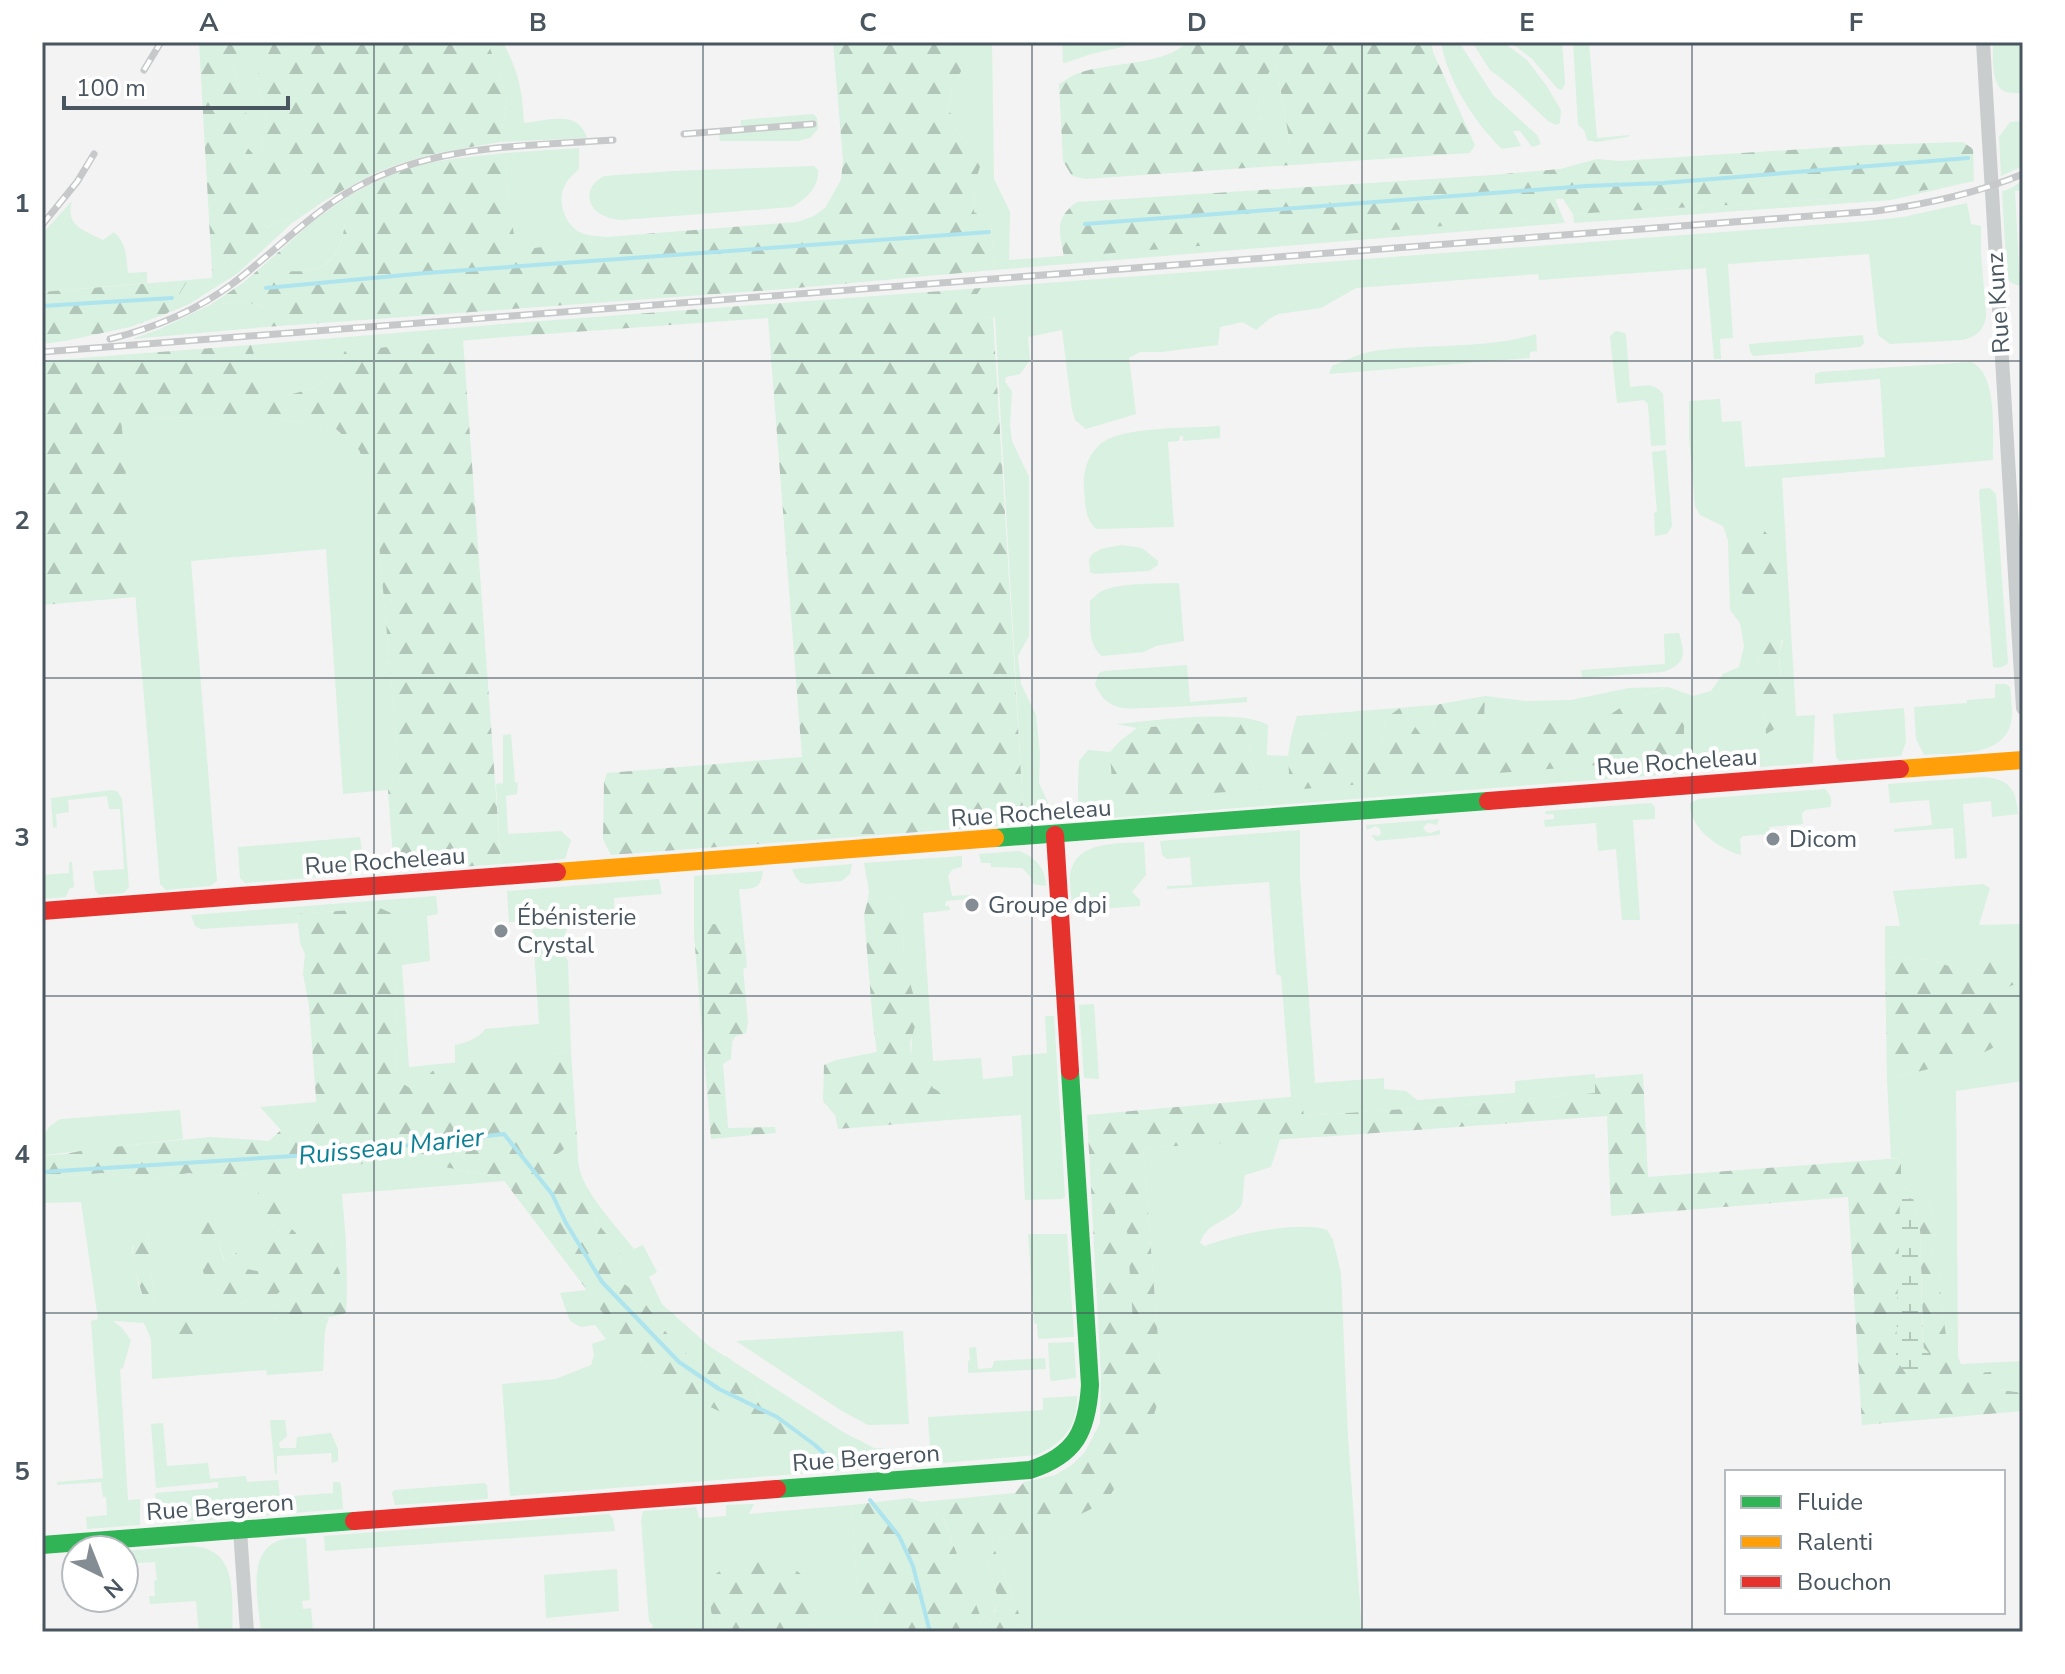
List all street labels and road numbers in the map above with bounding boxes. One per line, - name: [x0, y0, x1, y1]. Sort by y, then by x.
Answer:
- street label: Rue Kunz: [1979, 251, 2017, 355]
- street label: Rue Rocheleau: [1596, 740, 1758, 784]
- street label: Rue Rocheleau: [950, 791, 1112, 835]
- street label: Rue Rocheleau: [304, 839, 466, 883]
- street label: Rue Bergeron: [791, 1437, 941, 1479]
- street label: Rue Bergeron: [145, 1486, 295, 1528]

